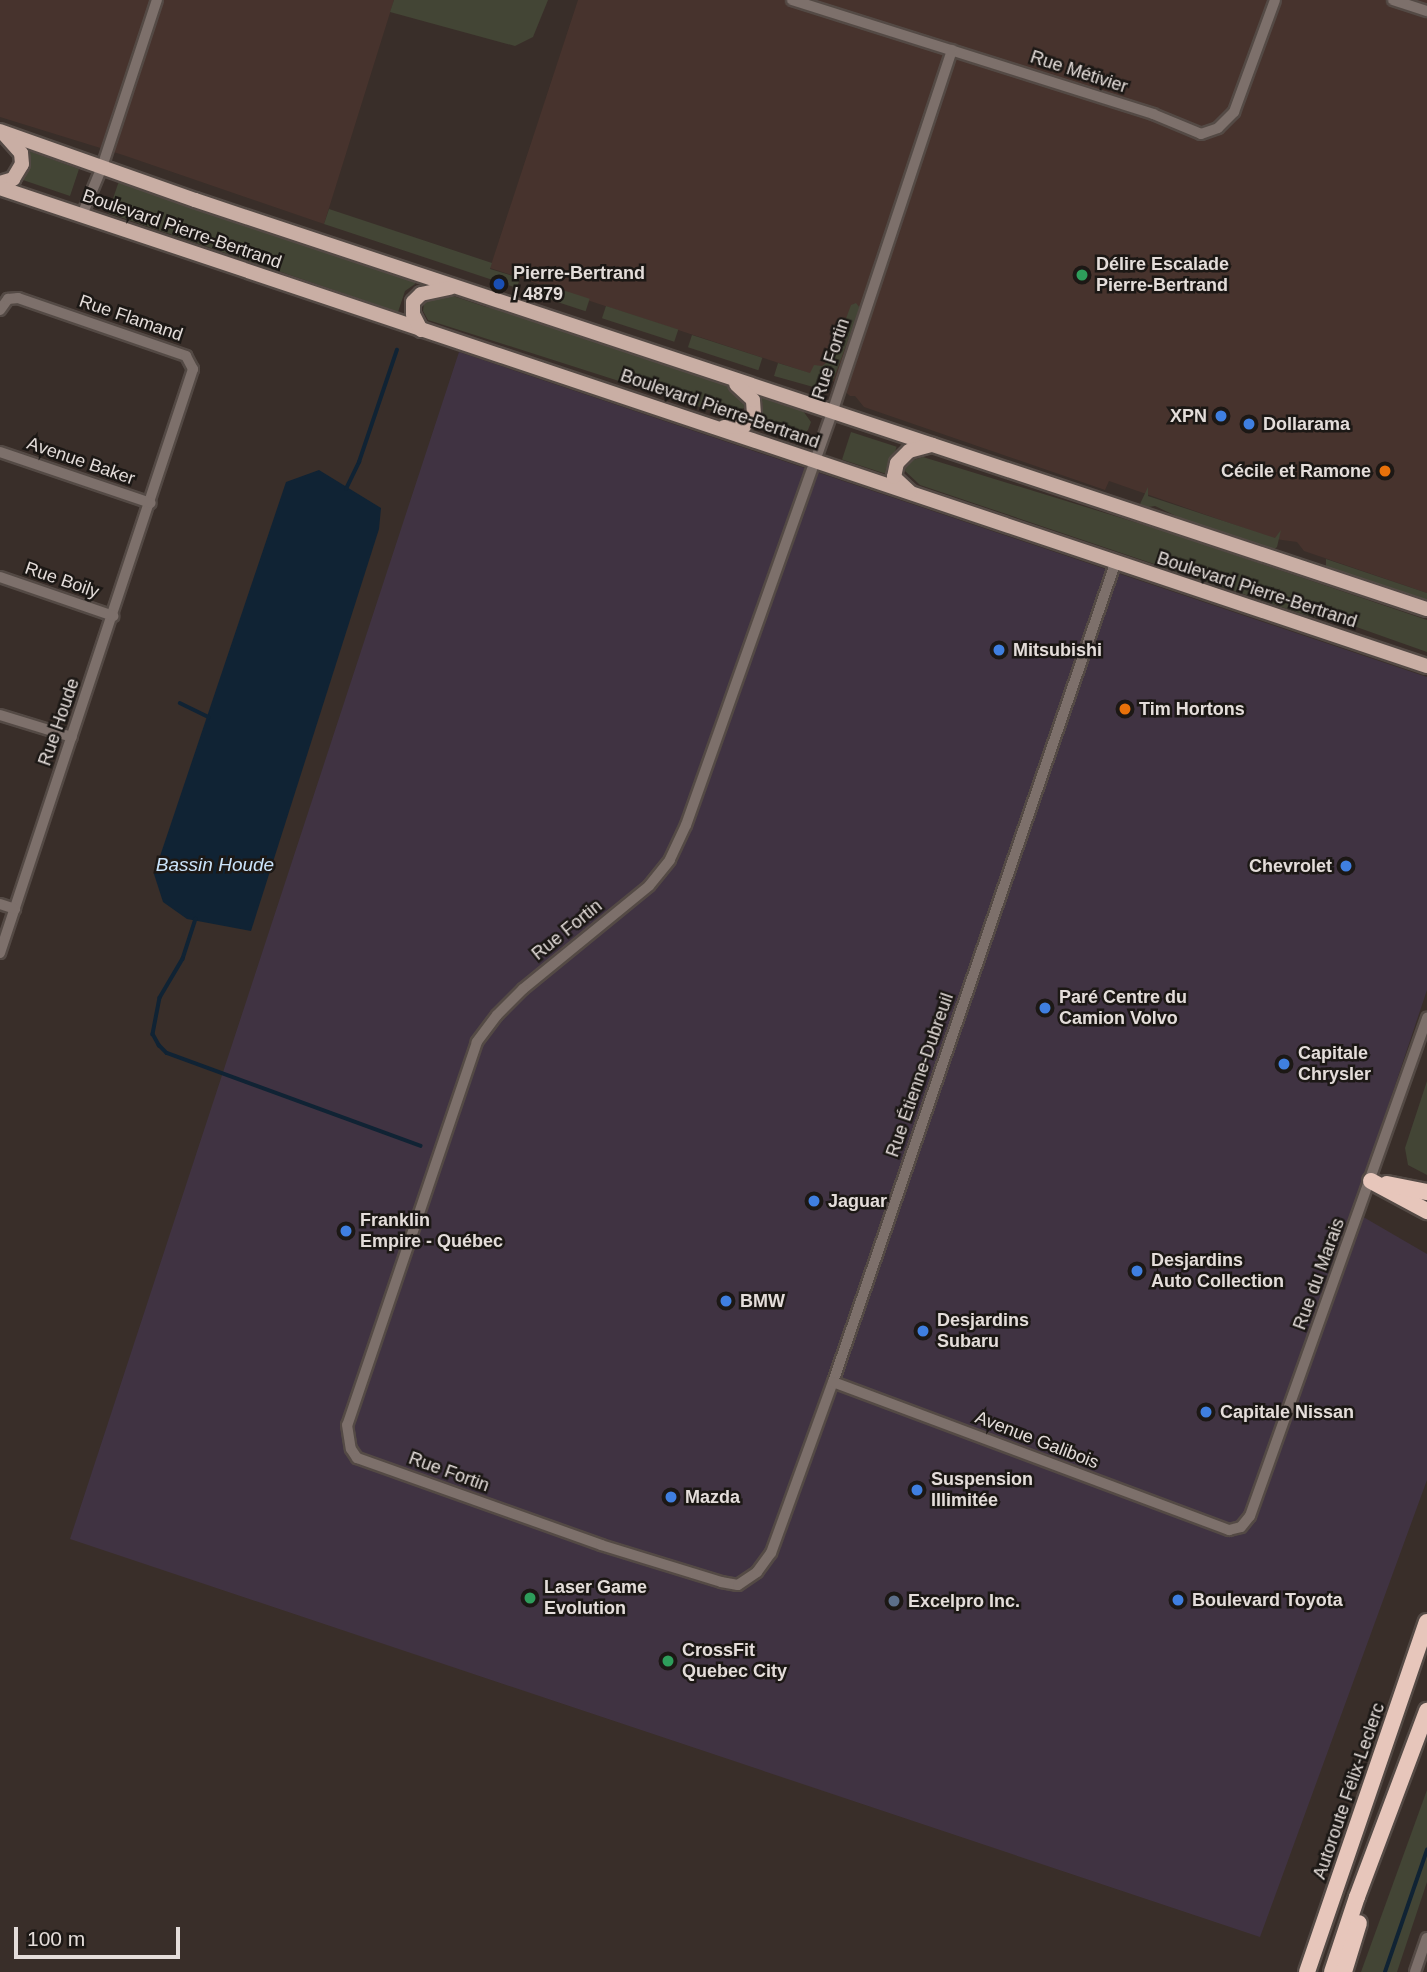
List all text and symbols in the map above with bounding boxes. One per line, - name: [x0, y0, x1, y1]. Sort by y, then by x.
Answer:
- street label: Rue Métivier: [1028, 46, 1130, 98]
- street label: Boulevard Pierre-Bertrand: [80, 185, 284, 273]
- place label: Délire Escalade Pierre-Bertrand: [1096, 254, 1229, 296]
- place label: Pierre-Bertrand / 4879: [513, 263, 645, 306]
- marker: Délire Escalade Pierre-Bertrand: [1074, 267, 1090, 283]
- marker: Pierre-Bertrand / 4879: [491, 276, 507, 292]
- street label: Rue Flamand: [76, 290, 186, 346]
- street label: Rue Fortin: [808, 316, 854, 402]
- street label: Boulevard Pierre-Bertrand: [618, 365, 822, 453]
- place label: XPN: [1170, 405, 1207, 427]
- marker: XPN: [1213, 408, 1229, 424]
- place label: Dollarama: [1263, 413, 1350, 435]
- marker: Dollarama: [1241, 416, 1257, 432]
- street label: Avenue Baker: [24, 432, 138, 490]
- place label: Cécile et Ramone: [1221, 460, 1371, 482]
- marker: Cécile et Ramone: [1377, 463, 1393, 479]
- street label: Boulevard Pierre-Bertrand: [1154, 547, 1360, 633]
- street label: Rue Boily: [22, 557, 102, 603]
- place label: Mitsubishi: [1013, 639, 1102, 661]
- marker: Mitsubishi: [991, 642, 1007, 658]
- street label: Rue Houde: [34, 675, 84, 769]
- place label: Tim Hortons: [1139, 698, 1245, 720]
- marker: Tim Hortons: [1117, 701, 1133, 717]
- water label: Bassin Houde: [156, 854, 274, 876]
- place label: Chevrolet: [1249, 855, 1332, 877]
- marker: Chevrolet: [1338, 858, 1354, 874]
- street label: Rue Fortin: [528, 895, 606, 965]
- place label: Paré Centre du Camion Volvo: [1059, 987, 1187, 1030]
- street label: Rue Étienne-Dubreuil: [882, 990, 958, 1160]
- marker: Paré Centre du Camion Volvo: [1037, 1000, 1053, 1016]
- place label: Capitale Chrysler: [1298, 1043, 1371, 1086]
- marker: Capitale Chrysler: [1276, 1056, 1292, 1072]
- place label: Jaguar: [828, 1190, 887, 1212]
- marker: Jaguar: [806, 1193, 822, 1209]
- place label: Franklin Empire - Québec: [360, 1210, 503, 1252]
- street label: Rue du Marais: [1289, 1215, 1349, 1333]
- marker: Franklin Empire - Québec: [338, 1223, 354, 1239]
- place label: Desjardins Auto Collection: [1151, 1250, 1284, 1292]
- marker: Desjardins Auto Collection: [1129, 1263, 1145, 1279]
- place label: BMW: [740, 1290, 785, 1312]
- marker: BMW: [718, 1293, 734, 1309]
- place label: Desjardins Subaru: [937, 1310, 1029, 1352]
- marker: Desjardins Subaru: [915, 1323, 931, 1339]
- place label: Capitale Nissan: [1220, 1401, 1354, 1423]
- marker: Capitale Nissan: [1198, 1404, 1214, 1420]
- street label: Avenue Galibois: [972, 1406, 1102, 1474]
- street label: Rue Fortin: [406, 1447, 492, 1497]
- place label: Suspension Illimitée: [931, 1469, 1033, 1512]
- marker: Suspension Illimitée: [909, 1482, 925, 1498]
- place label: Mazda: [685, 1486, 740, 1508]
- marker: Mazda: [663, 1489, 679, 1505]
- place label: Laser Game Evolution: [544, 1577, 647, 1620]
- place label: Boulevard Toyota: [1192, 1589, 1343, 1611]
- marker: Laser Game Evolution: [522, 1590, 538, 1606]
- place label: Excelpro Inc.: [908, 1590, 1020, 1612]
- marker: Boulevard Toyota: [1170, 1592, 1186, 1608]
- marker: Excelpro Inc.: [886, 1593, 902, 1609]
- place label: CrossFit Quebec City: [682, 1640, 787, 1682]
- marker: CrossFit Quebec City: [660, 1653, 676, 1669]
- street label: Autoroute Félix-Leclerc: [1309, 1700, 1389, 1882]
- scale bar: [18, 1912, 184, 1956]
- text: 100 m: [27, 1927, 85, 1950]

